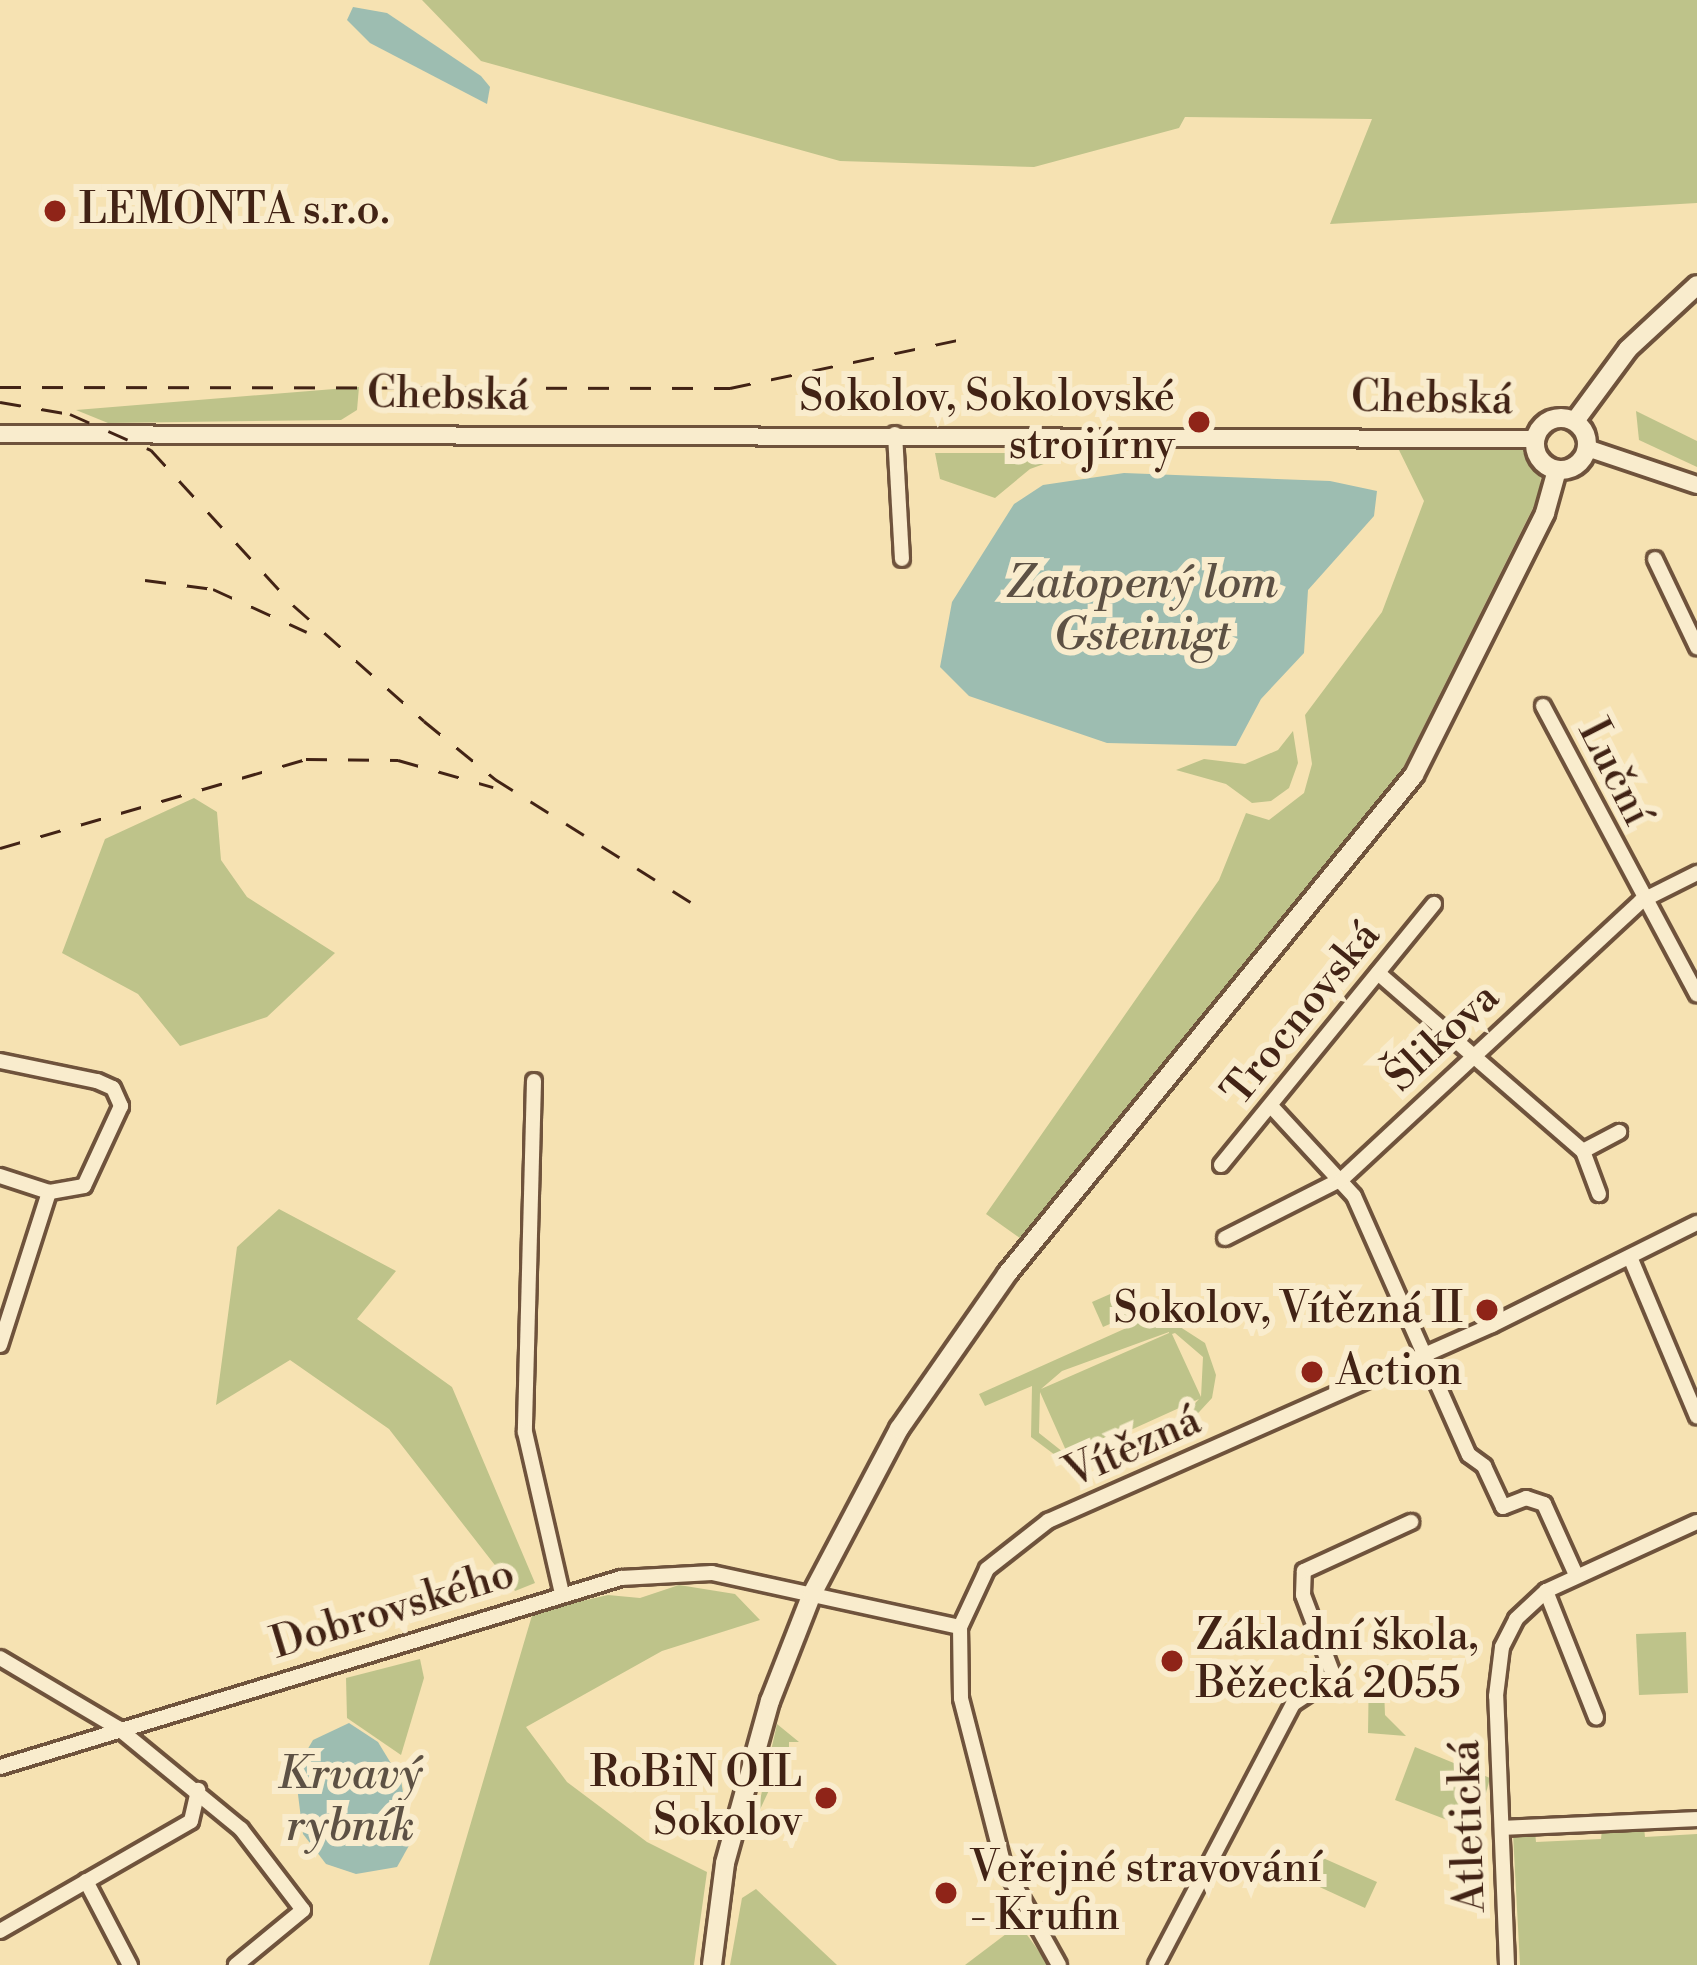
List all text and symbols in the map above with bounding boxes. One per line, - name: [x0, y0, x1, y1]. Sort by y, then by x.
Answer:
- place label: LEMONTA s.r.o.: [79, 186, 390, 236]
- marker: LEMONTA s.r.o.: [42, 198, 68, 224]
- street label: Chebská: [367, 369, 529, 423]
- place label: Sokolov, Sokolovské strojírny: [799, 373, 1175, 472]
- street label: Chebská: [1351, 373, 1513, 427]
- marker: Sokolov, Sokolovské strojírny: [1186, 409, 1212, 435]
- water label: Zatopený lom Gsteinigt: [1006, 557, 1278, 663]
- street label: Luční: [1566, 712, 1662, 834]
- street label: Trocnovská: [1213, 912, 1391, 1116]
- street label: Šlikova: [1376, 973, 1510, 1103]
- place label: Sokolov, Vítězná II: [1114, 1285, 1463, 1335]
- marker: Sokolov, Vítězná II: [1474, 1297, 1500, 1323]
- place label: Action: [1336, 1347, 1462, 1397]
- marker: Action: [1299, 1359, 1325, 1385]
- street label: Vítězná: [1057, 1396, 1209, 1500]
- street label: Dobrovského: [265, 1549, 521, 1671]
- place label: Základní škola, Běžecká 2055: [1196, 1612, 1478, 1710]
- marker: Základní škola, Běžecká 2055: [1159, 1648, 1185, 1674]
- street label: Atletická: [1441, 1739, 1497, 1913]
- water label: Krvavý rybník: [277, 1748, 423, 1854]
- place label: RoBiN OIL Sokolov: [590, 1749, 802, 1848]
- marker: RoBiN OIL Sokolov: [813, 1785, 839, 1811]
- place label: Veřejné stravování - Krufin: [970, 1844, 1321, 1942]
- marker: Veřejné stravování - Krufin: [933, 1880, 959, 1906]

